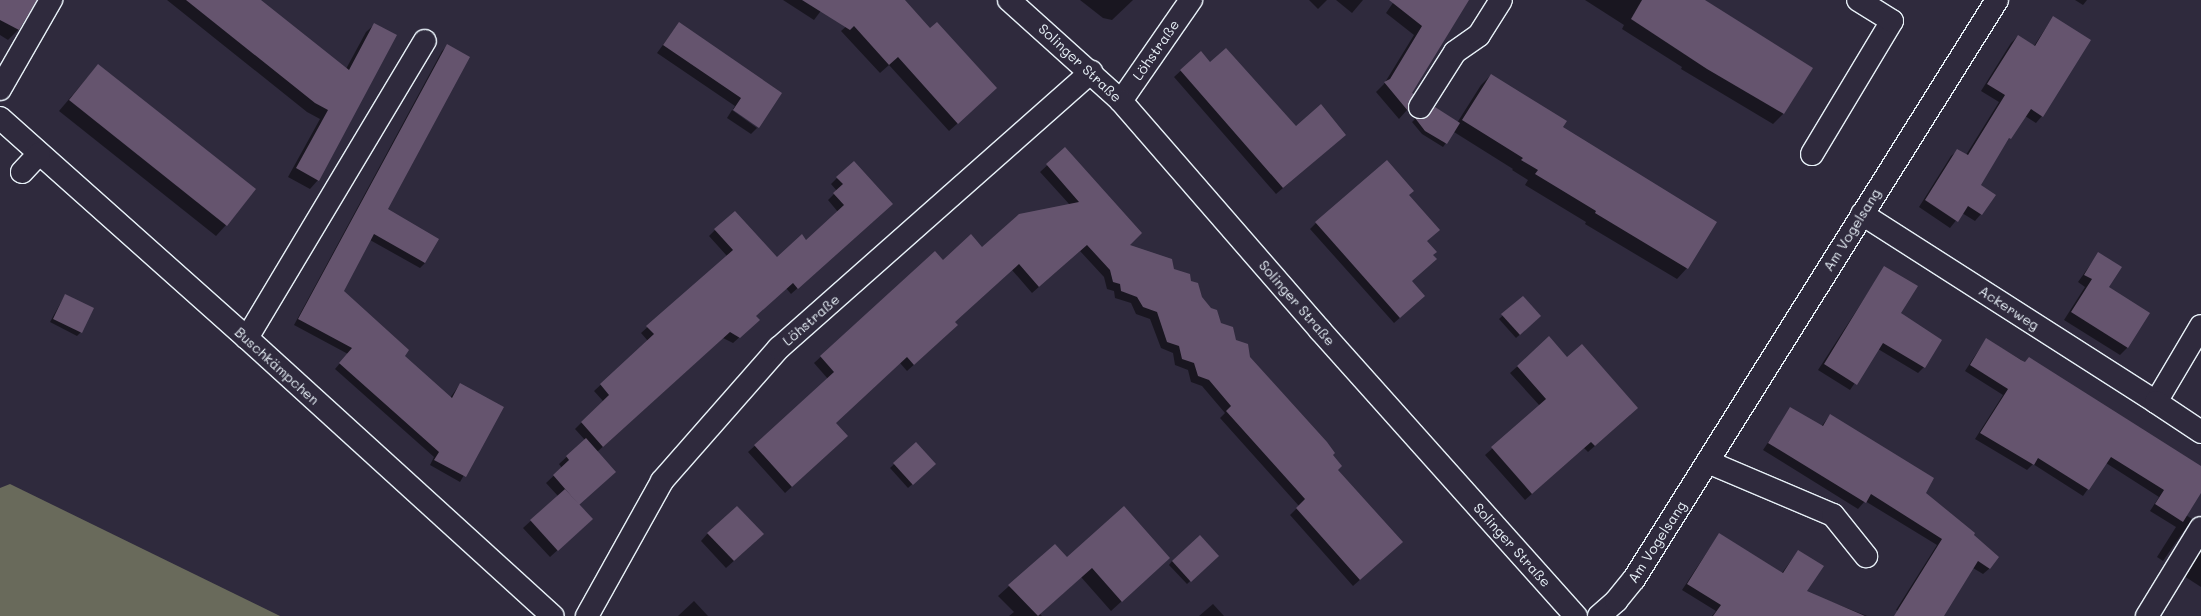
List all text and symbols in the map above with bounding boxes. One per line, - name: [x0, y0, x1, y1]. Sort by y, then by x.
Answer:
- street label: Löhstraße: [1129, 17, 1183, 83]
- street label: Solinger Straße: [1035, 20, 1125, 106]
- street label: Am Vogelsang: [1820, 186, 1884, 274]
- street label: Solinger Straße: [1255, 257, 1339, 349]
- street label: Ackerweg: [1976, 282, 2042, 334]
- street label: Löhstraße: [779, 291, 843, 349]
- street label: Buschkämpchen: [231, 324, 323, 408]
- street label: Am Vogelsang: [1624, 498, 1690, 586]
- street label: Solinger Straße: [1470, 499, 1554, 591]

